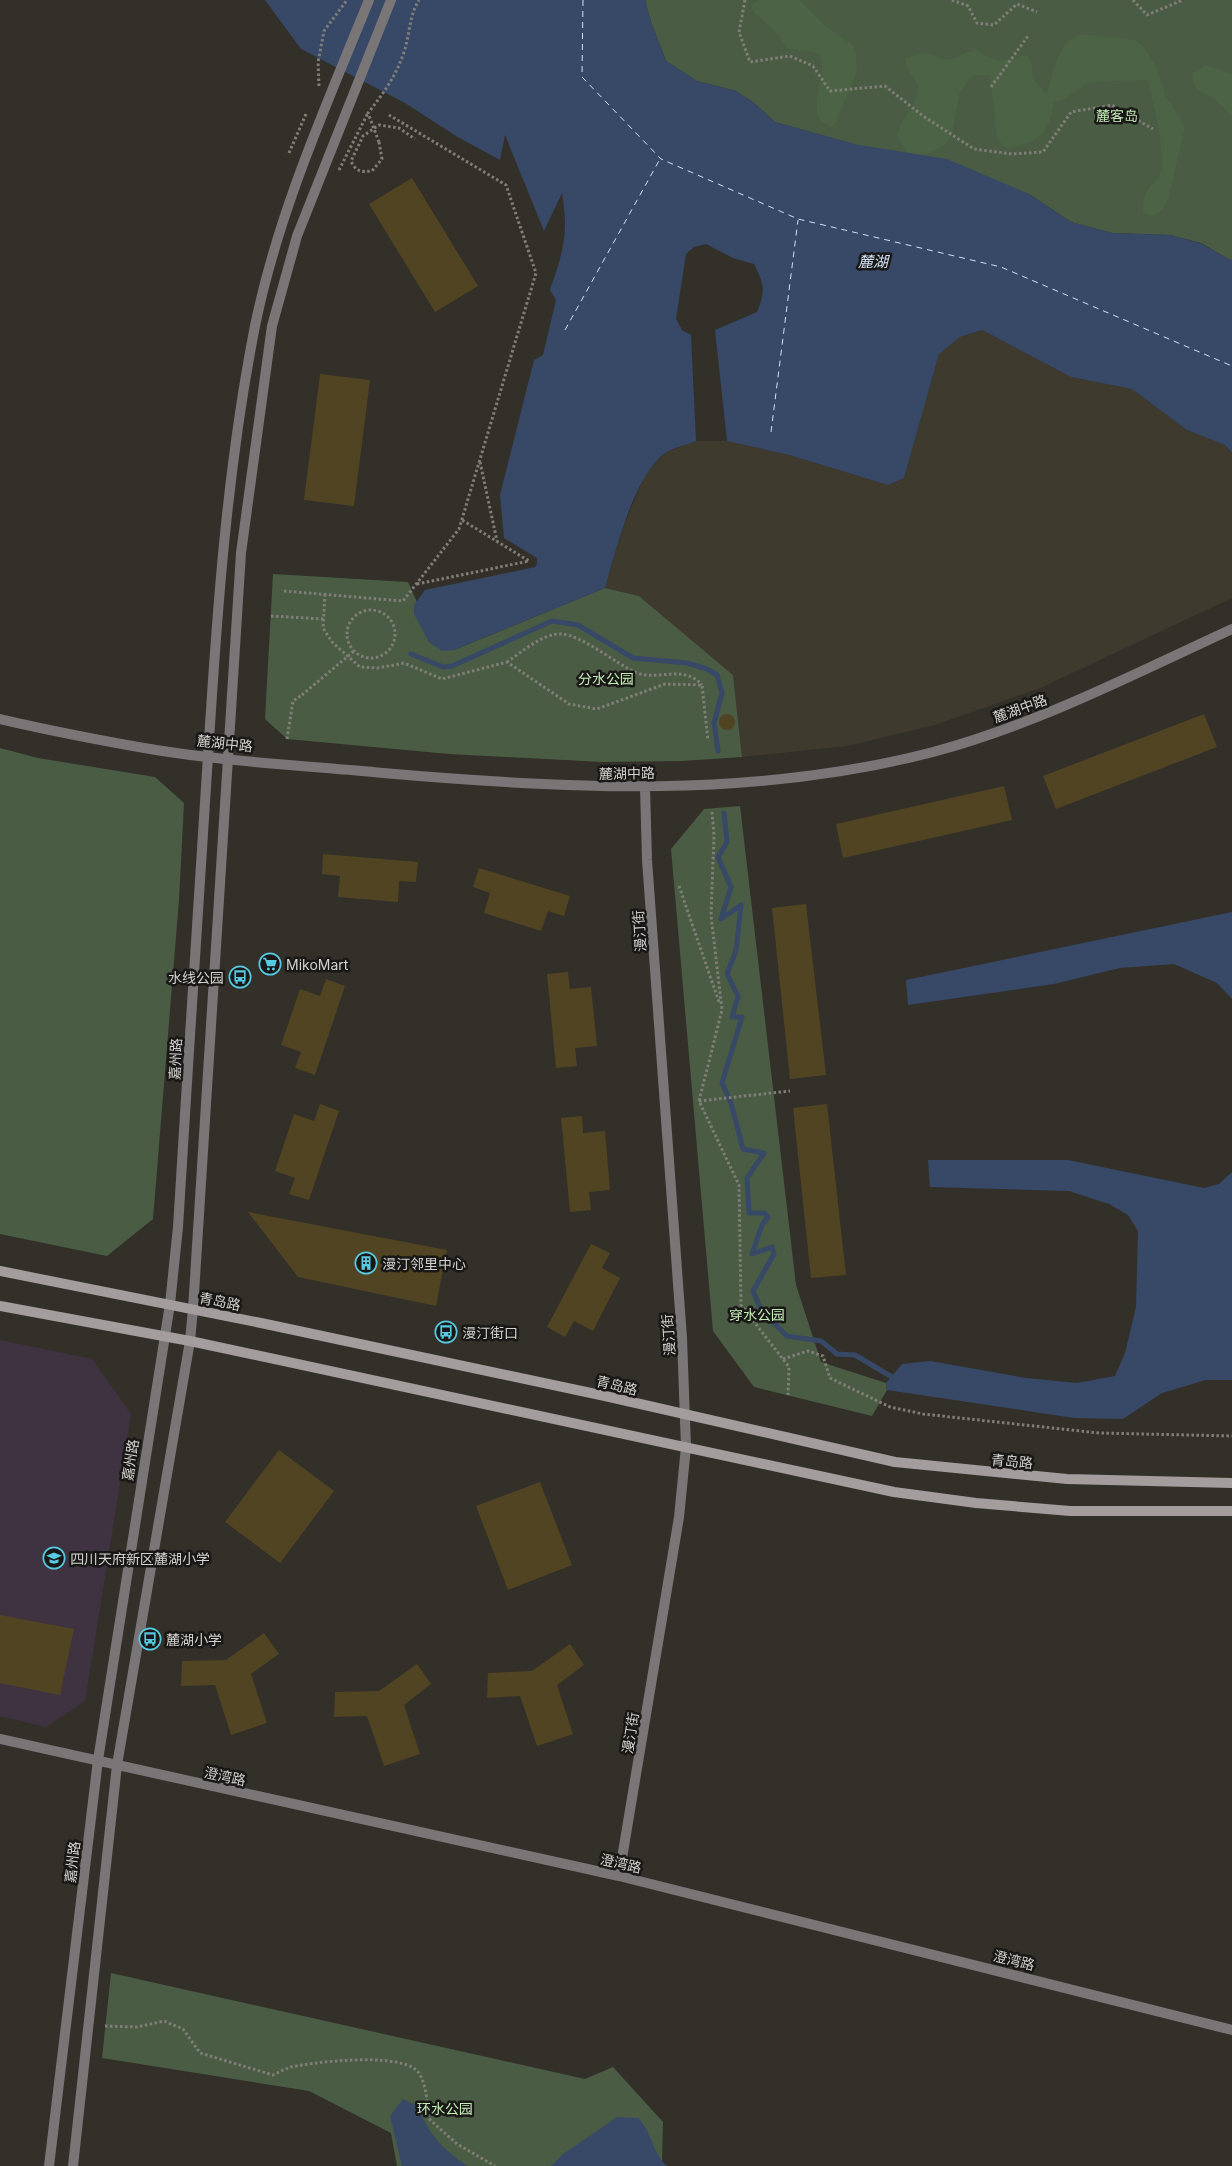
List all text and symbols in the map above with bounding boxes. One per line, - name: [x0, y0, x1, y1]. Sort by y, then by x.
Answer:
- park label: 麓客岛: [1096, 107, 1138, 124]
- water label: 麓湖: [858, 252, 890, 271]
- park label: 分水公园: [578, 670, 634, 687]
- street label: 麓湖中路: [991, 690, 1049, 726]
- street label: 麓湖中路: [196, 732, 254, 754]
- street label: 麓湖中路: [599, 764, 655, 782]
- street label: 漫汀街: [629, 909, 649, 953]
- supermarket icon: MikoMart: [258, 952, 282, 976]
- place label: MikoMart: [286, 956, 349, 973]
- bus stop icon: 水线公园: [228, 965, 252, 989]
- place label: 水线公园: [168, 969, 224, 986]
- street label: 嘉州路: [165, 1038, 185, 1080]
- building icon: 漫汀邻里中心: [354, 1251, 378, 1275]
- place label: 漫汀邻里中心: [382, 1255, 466, 1272]
- street label: 青岛路: [198, 1289, 242, 1313]
- park label: 穿水公园: [729, 1306, 785, 1323]
- street label: 漫汀街: [658, 1313, 678, 1357]
- bus stop icon: 漫汀街口: [434, 1320, 458, 1344]
- place label: 漫汀街口: [462, 1324, 518, 1341]
- street label: 青岛路: [595, 1372, 639, 1398]
- street label: 嘉州路: [118, 1438, 142, 1482]
- street label: 青岛路: [990, 1451, 1034, 1471]
- school or university icon: 四川天府新区麓湖小学: [42, 1546, 66, 1570]
- place label: 四川天府新区麓湖小学: [70, 1550, 210, 1567]
- bus stop icon: 麓湖小学: [138, 1627, 162, 1651]
- place label: 麓湖小学: [166, 1631, 222, 1648]
- street label: 漫汀街: [618, 1711, 642, 1755]
- street label: 澄湾路: [203, 1763, 247, 1789]
- street label: 嘉州路: [61, 1840, 83, 1884]
- street label: 澄湾路: [599, 1850, 643, 1876]
- street label: 澄湾路: [992, 1947, 1036, 1973]
- park label: 环水公园: [417, 2100, 473, 2117]

